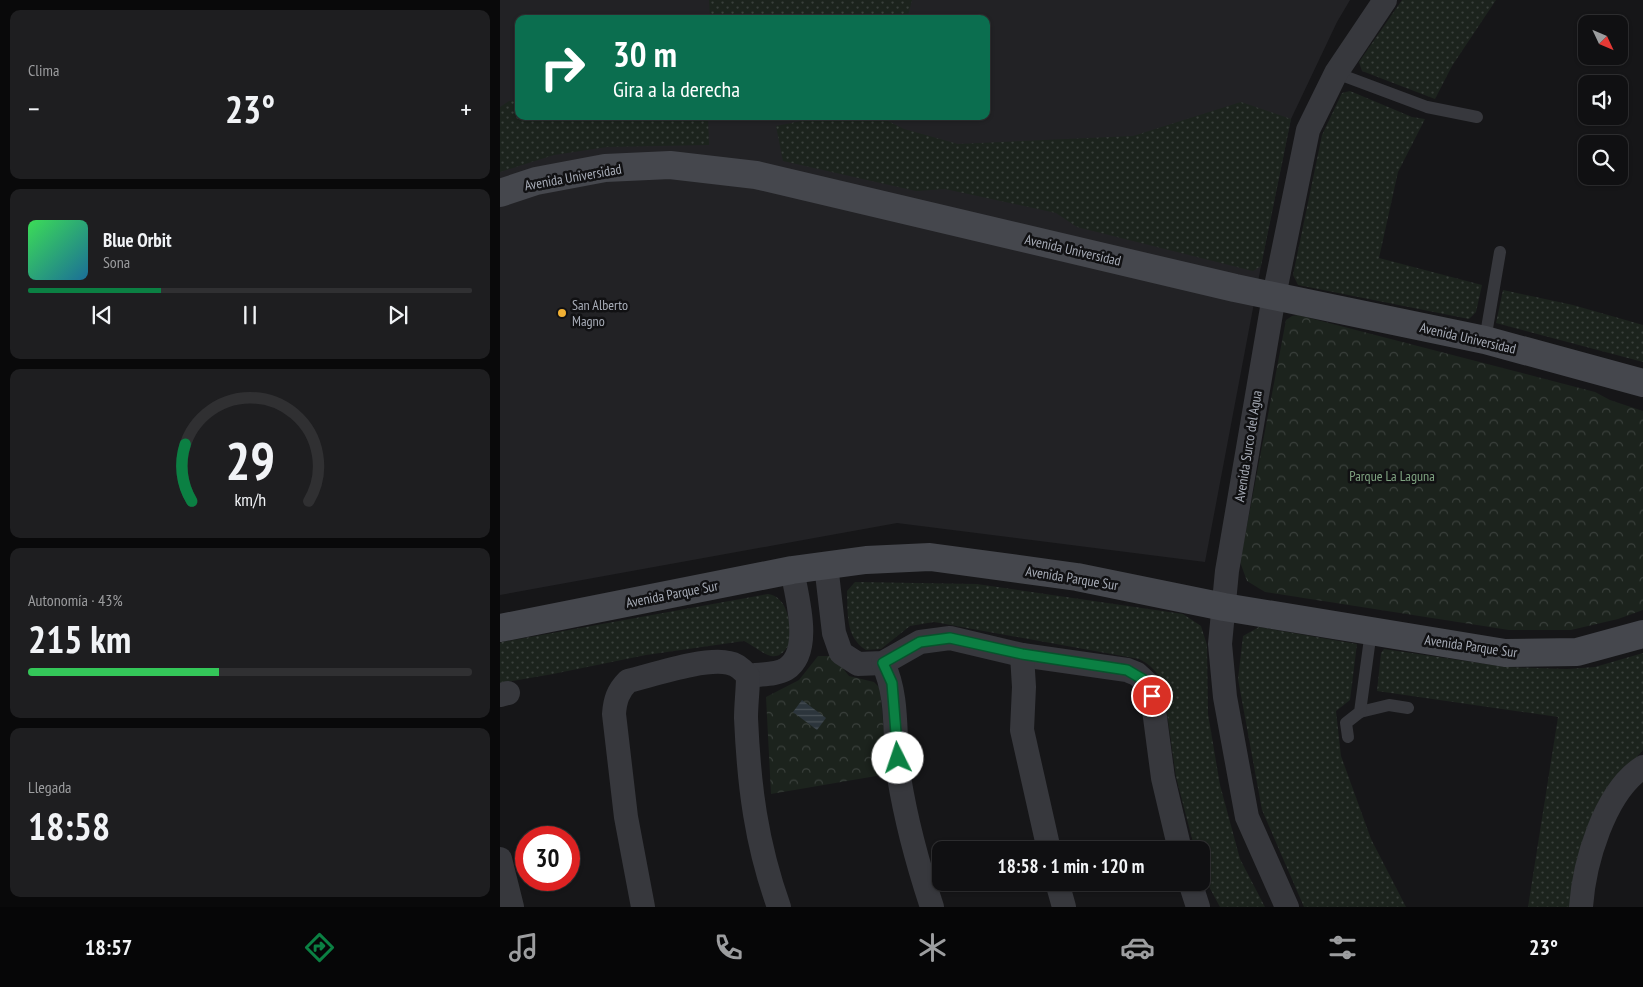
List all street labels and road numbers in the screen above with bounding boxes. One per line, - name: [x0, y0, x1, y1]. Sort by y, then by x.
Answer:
- street label: Avenida Universidad: [523, 160, 623, 194]
- street label: Avenida Universidad: [1023, 230, 1123, 270]
- street label: Avenida Universidad: [1418, 318, 1518, 358]
- street label: Avenida Surco del Agua: [1230, 389, 1266, 503]
- street label: Avenida Parque Sur: [1024, 562, 1120, 594]
- street label: Avenida Parque Sur: [624, 576, 720, 612]
- street label: Avenida Parque Sur: [1424, 631, 1519, 661]

